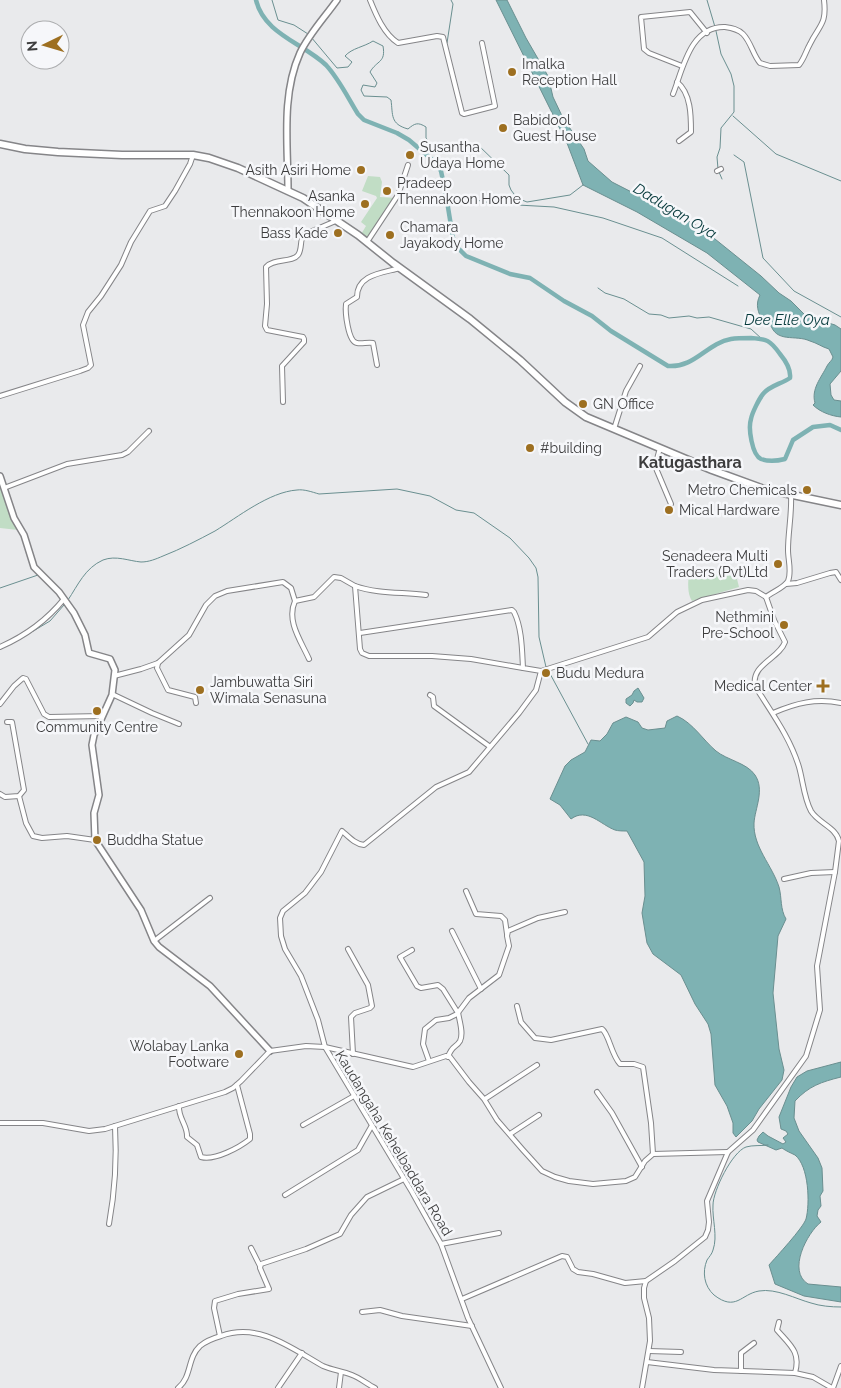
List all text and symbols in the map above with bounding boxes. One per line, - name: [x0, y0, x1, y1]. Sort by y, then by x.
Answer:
- north arrow: [20, 20, 70, 70]
- text: N: [24, 40, 40, 52]
- place label: Imalka Reception Hall: [522, 56, 617, 88]
- marker: Imalka Reception Hall: [506, 66, 518, 78]
- place label: Babidool Guest House: [513, 112, 596, 144]
- marker: Babidool Guest House: [497, 122, 509, 134]
- place label: Susantha Udaya Home: [420, 139, 505, 171]
- marker: Susantha Udaya Home: [404, 149, 416, 161]
- place label: Asith Asiri Home: [245, 162, 351, 178]
- marker: Asith Asiri Home: [355, 164, 367, 176]
- place label: Pradeep Thennakoon Home: [397, 175, 521, 207]
- water label: Dadugan Oya: [630, 179, 720, 243]
- marker: Pradeep Thennakoon Home: [381, 185, 393, 197]
- place label: Asanka Thennakoon Home: [231, 188, 355, 220]
- marker: Asanka Thennakoon Home: [359, 198, 371, 210]
- place label: Chamara Jayakody Home: [400, 219, 504, 251]
- place label: Bass Kade: [260, 225, 328, 241]
- marker: Bass Kade: [332, 227, 344, 239]
- marker: Chamara Jayakody Home: [384, 229, 396, 241]
- water label: Dee Elle Oya: [744, 311, 830, 329]
- place label: GN Office: [593, 396, 654, 412]
- marker: GN Office: [577, 398, 589, 410]
- place label: #building: [540, 440, 602, 456]
- marker: #building: [524, 442, 536, 454]
- district label: Katugasthara: [638, 453, 742, 472]
- place label: Metro Chemicals: [688, 482, 797, 498]
- marker: Metro Chemicals: [801, 484, 813, 496]
- place label: Mical Hardware: [679, 502, 780, 518]
- marker: Mical Hardware: [663, 504, 675, 516]
- place label: Senadeera Multi Traders (Pvt)Ltd: [662, 548, 768, 580]
- marker: Senadeera Multi Traders (Pvt)Ltd: [772, 558, 784, 570]
- place label: Nethmini Pre-School: [702, 609, 774, 641]
- marker: Nethmini Pre-School: [778, 619, 790, 631]
- place label: Budu Medura: [556, 665, 644, 681]
- marker: Budu Medura: [540, 667, 552, 679]
- place label: Jambuwatta Siri Wimala Senasuna: [210, 674, 327, 706]
- place label: Medical Center: [714, 678, 812, 694]
- marker: Medical Center: [816, 679, 830, 693]
- marker: Jambuwatta Siri Wimala Senasuna: [194, 684, 206, 696]
- marker: Community Centre: [91, 705, 103, 717]
- place label: Community Centre: [36, 719, 158, 735]
- place label: Buddha Statue: [107, 832, 203, 848]
- marker: Buddha Statue: [91, 834, 103, 846]
- place label: Wolabay Lanka Footware: [130, 1038, 229, 1070]
- marker: Wolabay Lanka Footware: [233, 1048, 245, 1060]
- street label: Kaudangaha Kehelbaddara Road: [332, 1048, 456, 1238]

